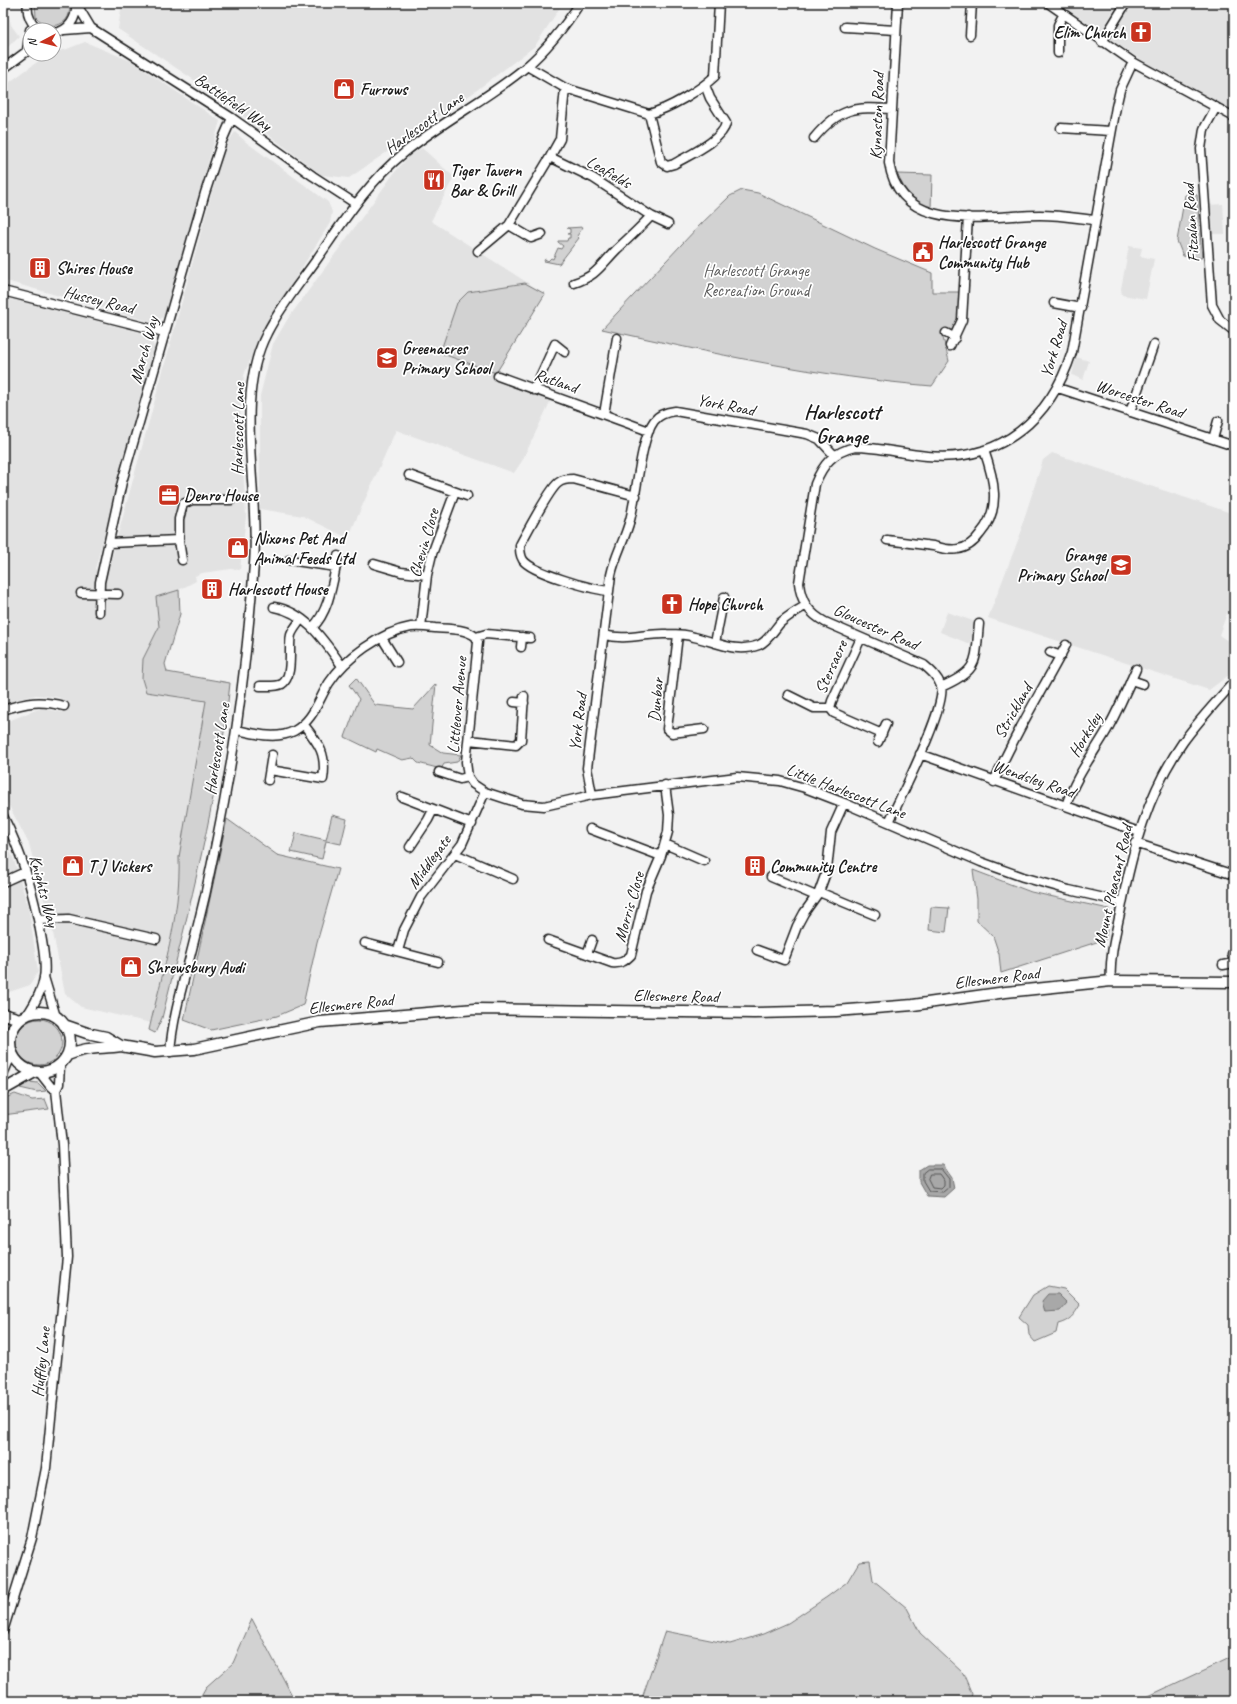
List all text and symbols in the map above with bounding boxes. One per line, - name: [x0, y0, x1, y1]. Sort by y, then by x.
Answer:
- church icon: Elim Church: [1128, 19, 1154, 45]
- north arrow: [22, 22, 62, 62]
- place label: Elim Church: [1054, 22, 1127, 43]
- text: N: [24, 37, 39, 47]
- street label: Battlefield Way: [190, 69, 277, 136]
- street label: Kynaston Road: [865, 70, 889, 160]
- shop icon: Furrows: [331, 76, 357, 102]
- place label: Furrows: [360, 79, 409, 100]
- street label: Harlescott Lane: [380, 86, 469, 159]
- street label: Leafields: [583, 151, 637, 194]
- place label: Tiger Tavern Bar & Grill: [450, 160, 523, 201]
- restaurant icon: Tiger Tavern Bar & Grill: [421, 167, 447, 193]
- street label: Fitzalan Road: [1178, 180, 1204, 263]
- place label: Harlescott Grange Community Hub: [938, 232, 1047, 273]
- public building icon: Harlescott Grange Community Hub: [910, 239, 936, 265]
- building icon: Shires House: [27, 255, 53, 281]
- place label: Shires House: [56, 258, 133, 279]
- park label: Harlescott Grange Recreation Ground: [703, 260, 812, 301]
- street label: Hussey Road: [62, 281, 139, 319]
- street label: March Way: [125, 313, 163, 386]
- street label: York Road: [1035, 316, 1073, 380]
- place label: Greenacres Primary School: [402, 338, 495, 379]
- school or university icon: Greenacres Primary School: [374, 345, 400, 371]
- street label: Rutland: [532, 364, 583, 399]
- street label: Worcester Road: [1093, 375, 1189, 424]
- street label: Harlescott Lane: [227, 381, 249, 475]
- street label: York Road: [695, 389, 759, 421]
- district label: Harlescott Grange: [804, 399, 883, 449]
- office icon: Denro House: [156, 482, 182, 508]
- place label: Denro House: [184, 485, 259, 506]
- street label: Chevin Close: [404, 505, 444, 580]
- place label: Nixons Pet And Animal Feeds Ltd: [254, 528, 357, 569]
- shop icon: Nixons Pet And Animal Feeds Ltd: [225, 535, 251, 561]
- place label: Grange Primary School: [1017, 545, 1110, 586]
- school or university icon: Grange Primary School: [1108, 552, 1134, 578]
- building icon: Harlescott House: [199, 576, 225, 602]
- place label: Harlescott House: [228, 579, 329, 600]
- church icon: Hope Church: [659, 591, 685, 617]
- place label: Hope Church: [688, 594, 764, 615]
- street label: Gloucester Road: [830, 599, 924, 656]
- street label: Stersacre: [810, 636, 853, 697]
- street label: Littleover Avenue: [442, 654, 472, 754]
- street label: Dunbar: [644, 675, 669, 723]
- street label: Strickland: [989, 678, 1038, 742]
- street label: York Road: [564, 690, 592, 752]
- street label: Harlescott Lane: [199, 700, 235, 796]
- street label: Horksley: [1064, 708, 1107, 761]
- street label: Wendsley Road: [990, 755, 1080, 804]
- street label: Little Harlescott Lane: [783, 759, 910, 824]
- street label: Mount Pleasant Road: [1089, 821, 1138, 949]
- street label: Middlegate: [402, 830, 456, 893]
- street label: Knights Way: [24, 853, 64, 930]
- shop icon: T J Vickers: [60, 853, 86, 879]
- building icon: Community Centre: [742, 853, 768, 879]
- place label: T J Vickers: [88, 856, 153, 877]
- place label: Community Centre: [770, 856, 878, 877]
- street label: Morris Close: [609, 868, 649, 944]
- shop icon: Shrewsbury Audi: [118, 954, 144, 980]
- place label: Shrewsbury Audi: [146, 957, 247, 978]
- street label: Ellesmere Road: [953, 962, 1043, 994]
- street label: Ellesmere Road: [633, 985, 721, 1007]
- street label: Ellesmere Road: [307, 989, 397, 1019]
- street label: Huffley Lane: [27, 1325, 55, 1398]

